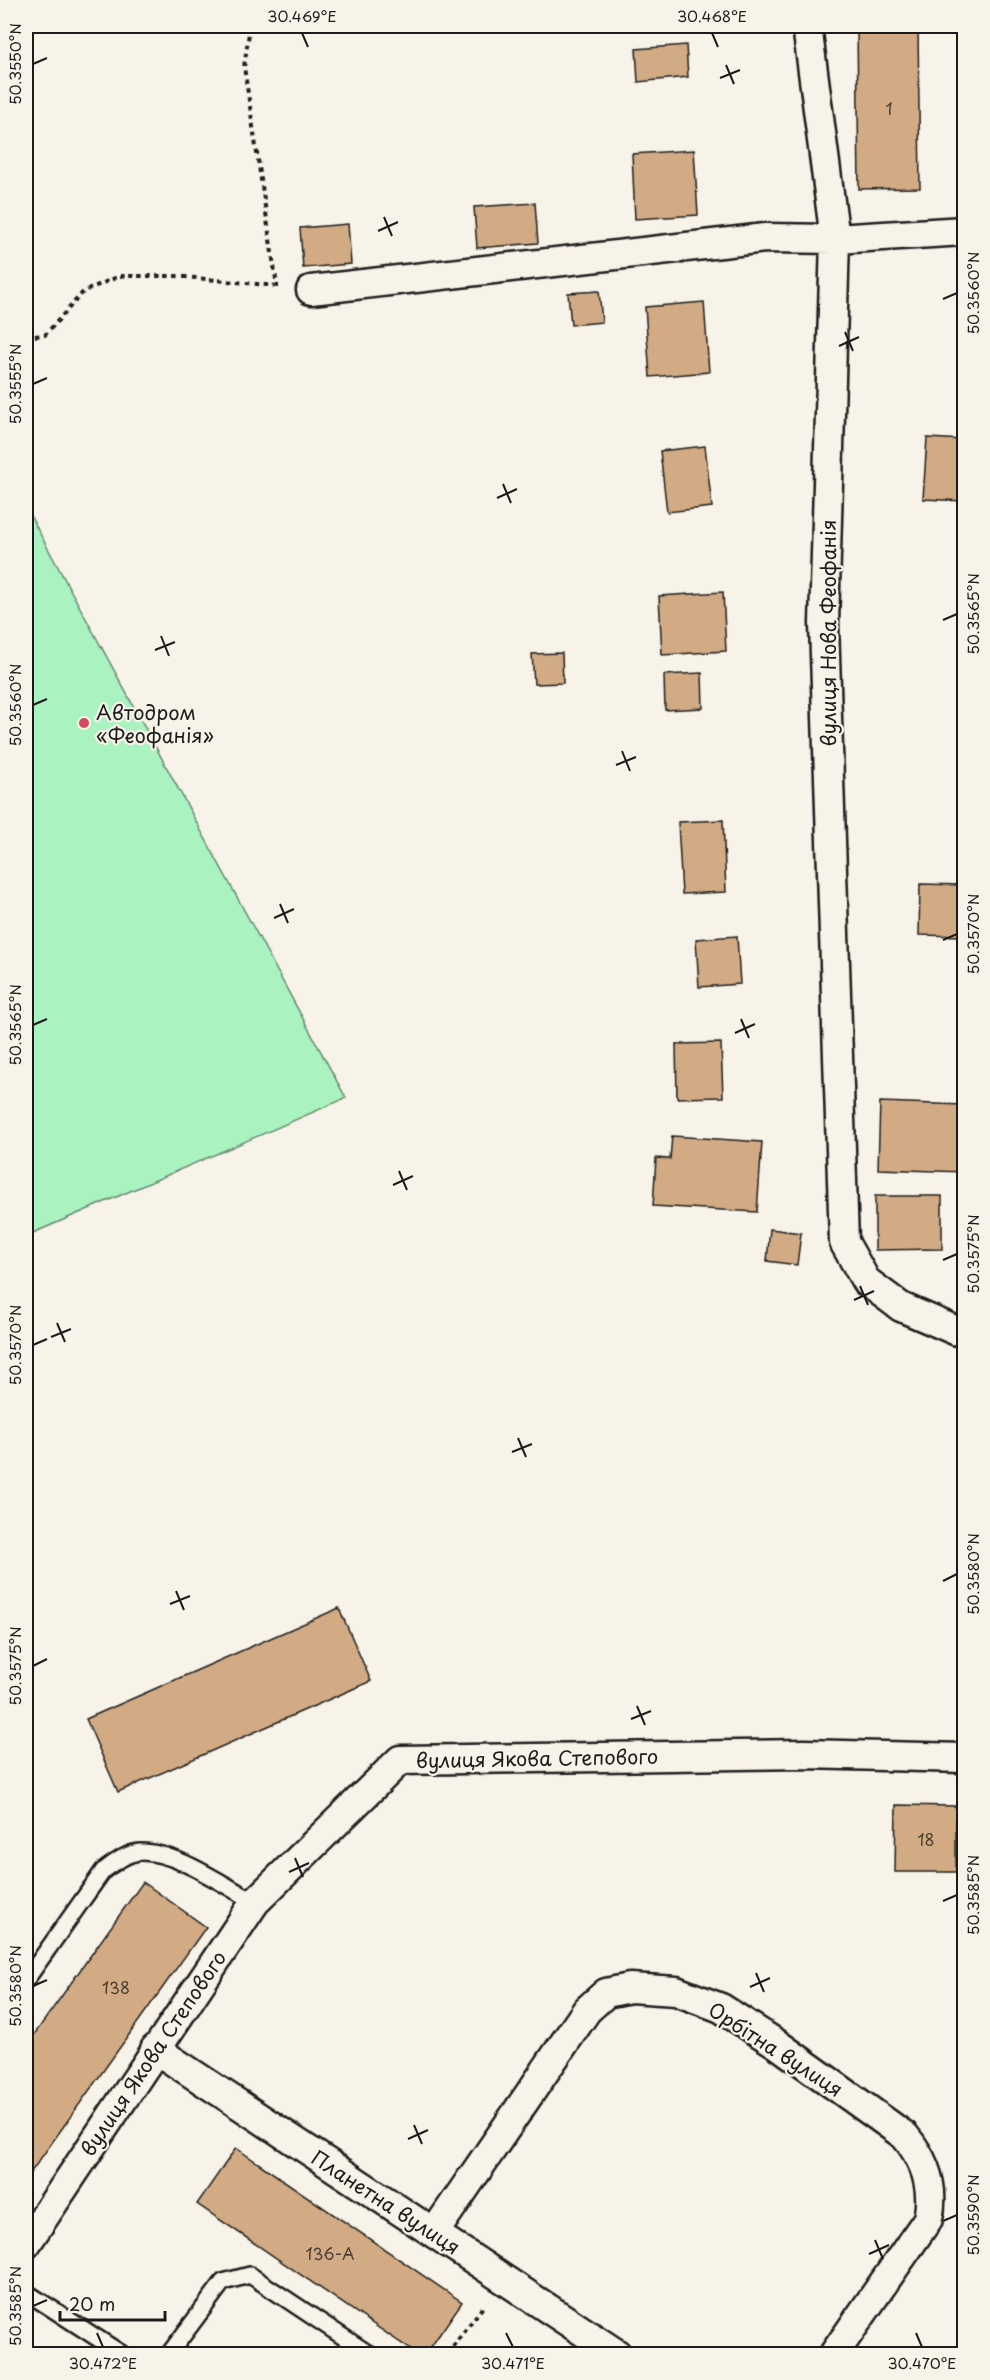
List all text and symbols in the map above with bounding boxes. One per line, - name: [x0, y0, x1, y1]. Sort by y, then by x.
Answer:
- text: 30.469°E: [267, 4, 337, 27]
- text: 30.468°E: [677, 4, 747, 27]
- text: 50.3550°N: [3, 23, 26, 105]
- house number: 1: [885, 96, 893, 120]
- text: 50.3560°N: [961, 251, 984, 335]
- text: 50.3555°N: [3, 344, 26, 424]
- street label: вулиця Нова Феофанія: [813, 520, 843, 746]
- text: 50.3565°N: [961, 573, 984, 655]
- text: 50.3560°N: [3, 663, 26, 747]
- place label: Автодром «Феофанія»: [96, 697, 214, 750]
- marker: Автодром «Феофанія»: [77, 716, 91, 730]
- text: 50.3570°N: [961, 894, 984, 974]
- text: 50.3565°N: [3, 984, 26, 1066]
- text: 50.3575°N: [961, 1214, 984, 1294]
- text: 50.3570°N: [3, 1305, 26, 1385]
- text: 50.3580°N: [961, 1533, 984, 1615]
- text: 50.3575°N: [3, 1626, 26, 1706]
- street label: вулиця Якова Степового: [416, 1741, 658, 1775]
- house number: 18: [917, 1827, 935, 1851]
- text: 50.3585°N: [961, 1855, 984, 1935]
- street label: вулиця Якова Степового: [73, 1944, 233, 2162]
- text: 50.3580°N: [3, 1945, 26, 2027]
- house number: 138: [102, 1975, 130, 1999]
- street label: Орбітна вулиця: [703, 1994, 849, 2104]
- street label: Планетна вулиця: [306, 2143, 466, 2261]
- text: 50.3590°N: [961, 2174, 984, 2256]
- house number: 136-А: [306, 2241, 354, 2265]
- text: 50.3585°N: [3, 2266, 26, 2346]
- scale bar: [60, 2284, 165, 2322]
- text: 20 m: [69, 2290, 115, 2317]
- text: 30.472°E: [69, 2351, 137, 2374]
- text: 30.471°E: [481, 2351, 545, 2374]
- text: 30.470°E: [887, 2351, 957, 2374]

